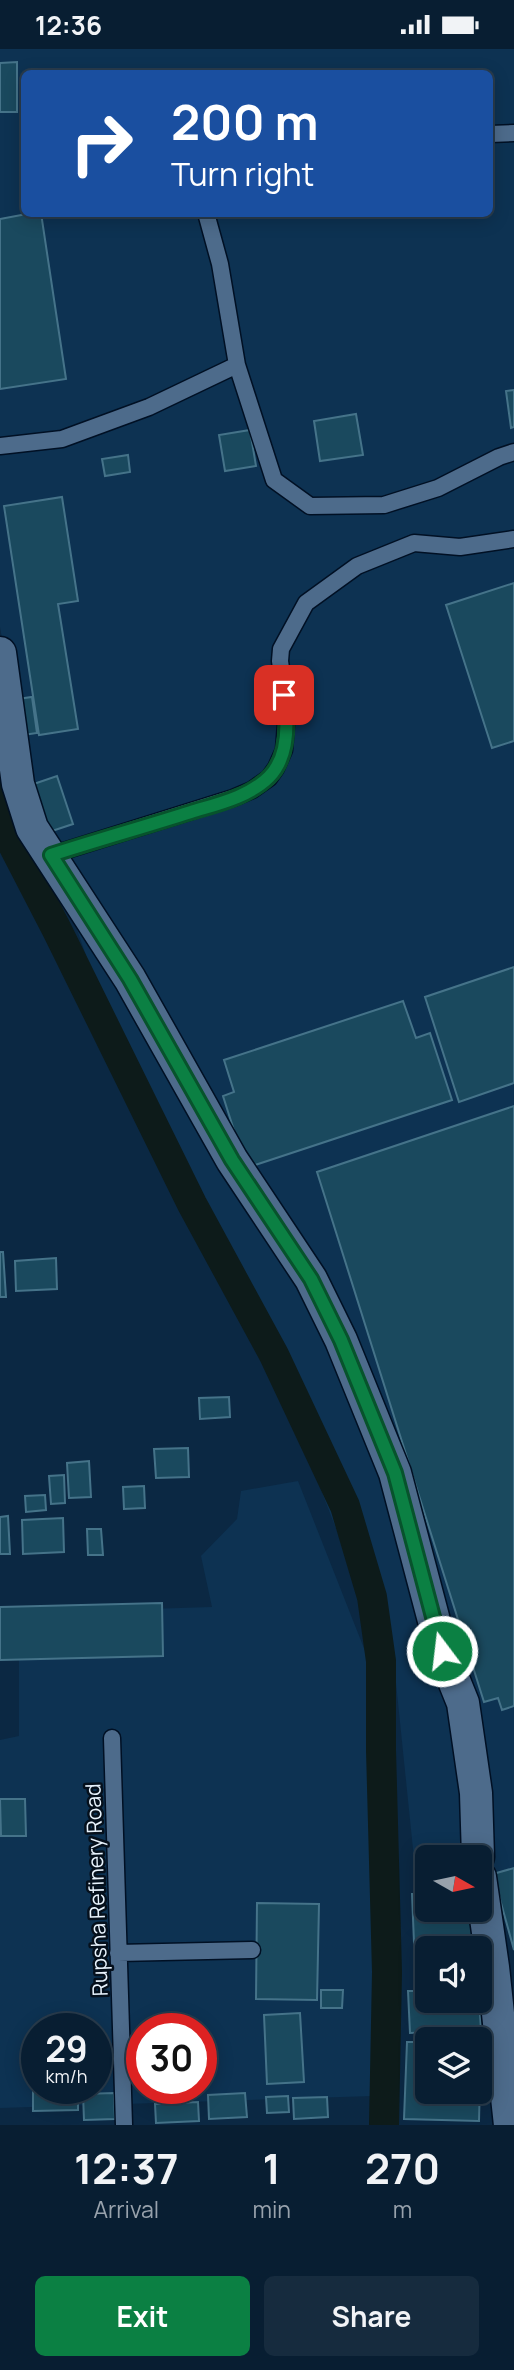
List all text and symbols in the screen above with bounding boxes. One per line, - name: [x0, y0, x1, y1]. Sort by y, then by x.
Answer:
- text: 12:36: [35, 7, 102, 43]
- text: 200 m: [171, 88, 319, 155]
- icon: right: [56, 98, 147, 189]
- text: Turn right: [171, 152, 314, 196]
- pin: [254, 665, 314, 725]
- icon: arrive: [265, 676, 303, 714]
- position arrow: [405, 1614, 479, 1688]
- street label: Rupsha Refinery Road: [78, 1783, 114, 1997]
- north arrow: [415, 1845, 492, 1921]
- map controls: [415, 1845, 492, 2104]
- button: sound: [415, 1936, 492, 2013]
- speed limit sign: 30: [126, 2013, 217, 2104]
- text: 29: [45, 2025, 88, 2073]
- button: layers: [415, 2027, 492, 2104]
- text: km/h: [46, 2064, 87, 2088]
- text: 12:37: [74, 2139, 179, 2197]
- text: 1: [263, 2139, 281, 2197]
- text: 270: [365, 2139, 440, 2197]
- text: Arrival: [93, 2193, 159, 2225]
- text: min: [253, 2193, 291, 2225]
- text: m: [393, 2193, 412, 2225]
- button: Exit: [35, 2276, 250, 2356]
- button: Share: [264, 2276, 479, 2356]

